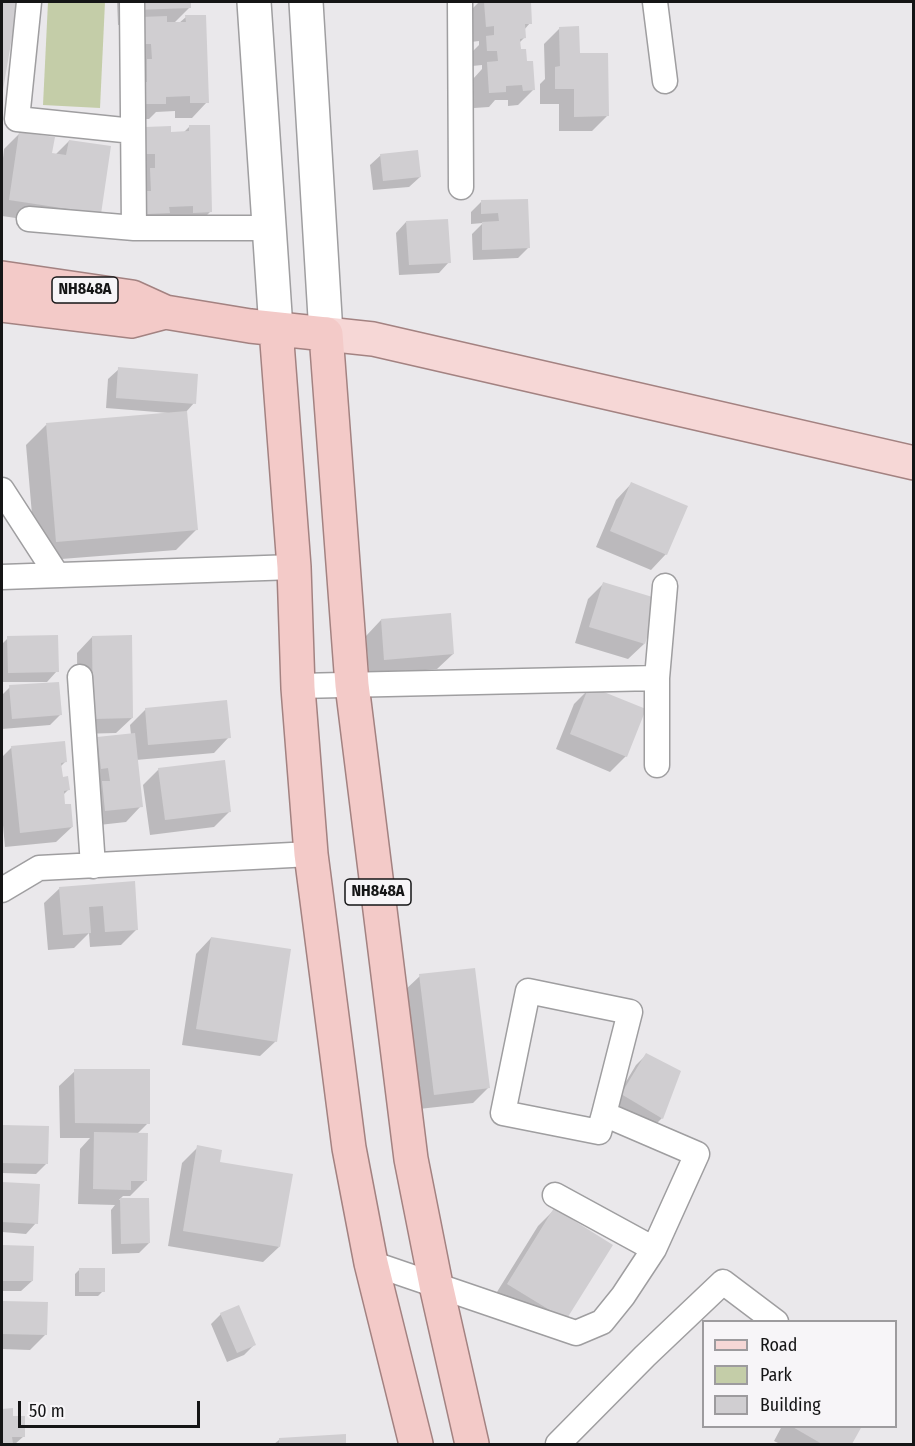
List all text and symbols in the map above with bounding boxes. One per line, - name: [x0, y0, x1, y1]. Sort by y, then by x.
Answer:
- road number: NH848A: [52, 277, 118, 303]
- road number: NH848A: [345, 879, 411, 905]
- legend: [702, 1320, 897, 1428]
- text: Road: [760, 1334, 797, 1356]
- text: Park: [760, 1364, 792, 1386]
- scale bar: [21, 1389, 202, 1427]
- text: Building: [760, 1394, 821, 1416]
- text: 50 m: [29, 1400, 65, 1422]

